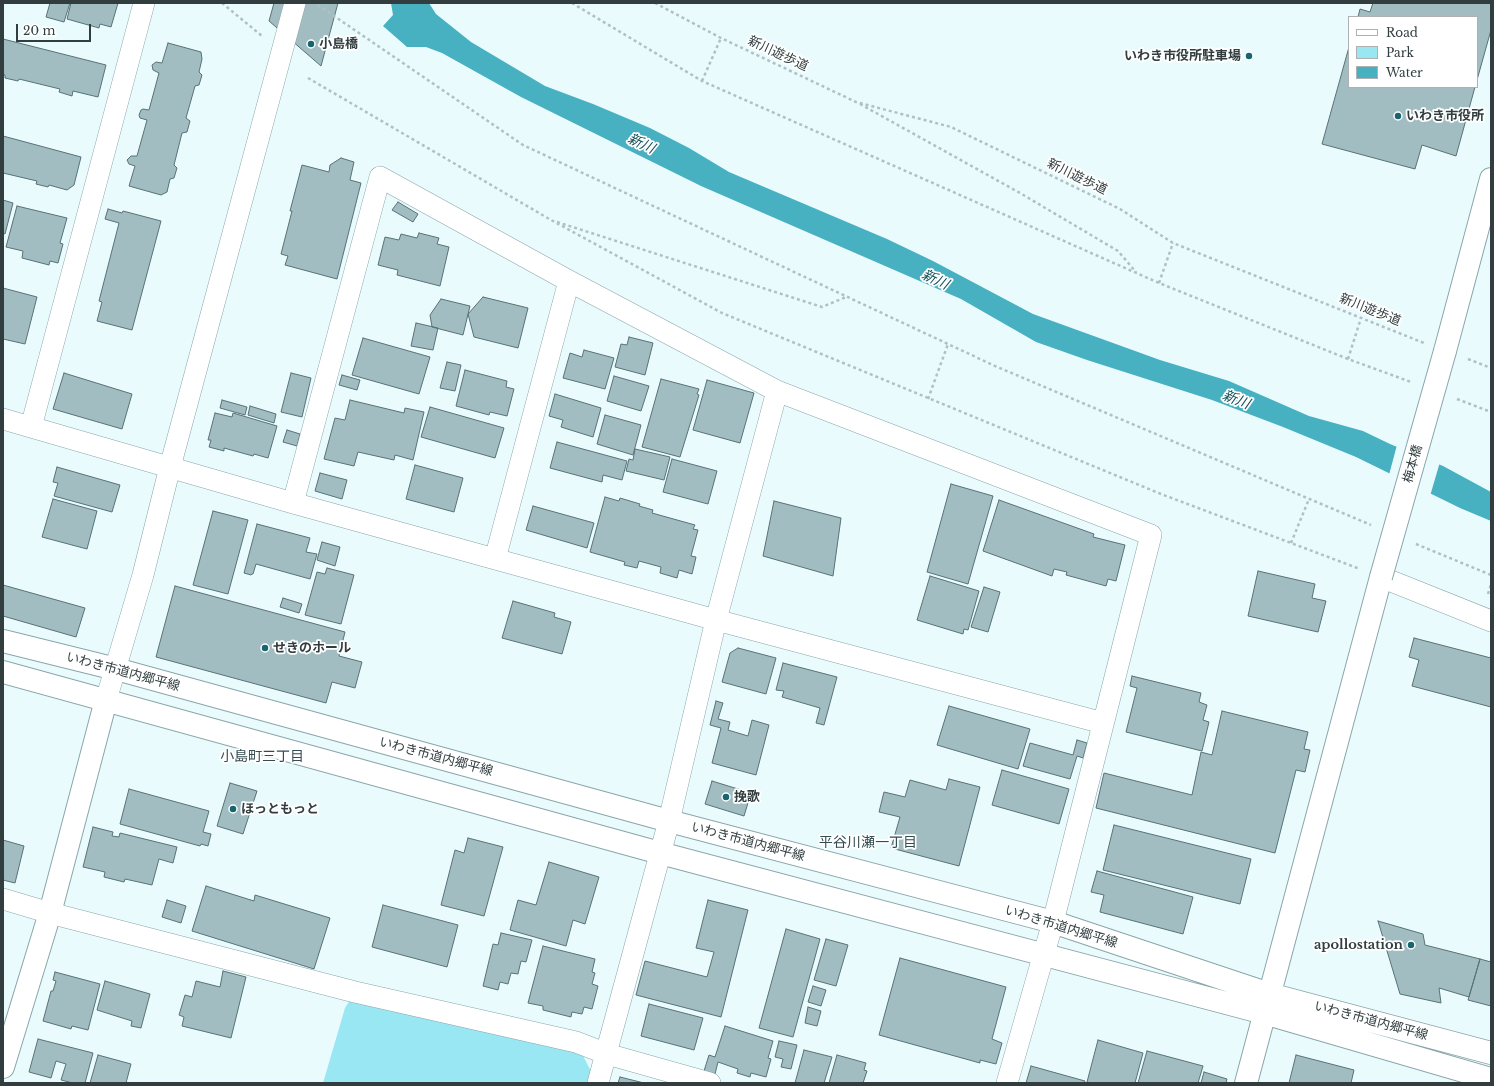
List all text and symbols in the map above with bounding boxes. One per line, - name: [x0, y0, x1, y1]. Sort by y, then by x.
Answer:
- scale bar: [18, 16, 93, 42]
- legend: [1348, 16, 1478, 88]
- text: 20 m: [23, 23, 55, 38]
- text: Road: [1386, 25, 1418, 40]
- street label: 新川遊歩道: [745, 33, 811, 75]
- place label: 小島橋: [319, 36, 358, 52]
- marker: 小島橋: [306, 39, 316, 49]
- text: Park: [1386, 45, 1414, 60]
- place label: いわき市役所駐車場: [1124, 48, 1241, 64]
- marker: いわき市役所駐車場: [1244, 51, 1254, 61]
- text: Water: [1386, 65, 1423, 80]
- place label: いわき市役所: [1406, 108, 1484, 124]
- marker: いわき市役所: [1393, 111, 1403, 121]
- water label: 新川: [625, 130, 657, 158]
- street label: 新川遊歩道: [1044, 156, 1110, 198]
- water label: 新川: [919, 266, 951, 294]
- street label: 新川遊歩道: [1337, 291, 1403, 329]
- water label: 新川: [1220, 387, 1252, 413]
- street label: 梅本橋: [1400, 443, 1426, 485]
- place label: せきのホール: [273, 640, 351, 656]
- marker: せきのホール: [260, 643, 270, 653]
- street label: いわき市道内郷平線: [64, 649, 182, 695]
- street label: いわき市道内郷平線: [377, 734, 495, 780]
- district label: 小島町三丁目: [220, 749, 304, 765]
- place label: 挽歌: [734, 789, 760, 805]
- marker: 挽歌: [721, 792, 731, 802]
- place label: ほっともっと: [241, 801, 319, 817]
- marker: ほっともっと: [228, 804, 238, 814]
- street label: いわき市道内郷平線: [689, 819, 807, 865]
- district label: 平谷川瀬一丁目: [819, 835, 917, 851]
- street label: いわき市道内郷平線: [1003, 902, 1119, 952]
- place label: apollostation: [1314, 937, 1403, 953]
- marker: apollostation: [1406, 940, 1416, 950]
- street label: いわき市道内郷平線: [1312, 998, 1430, 1044]

